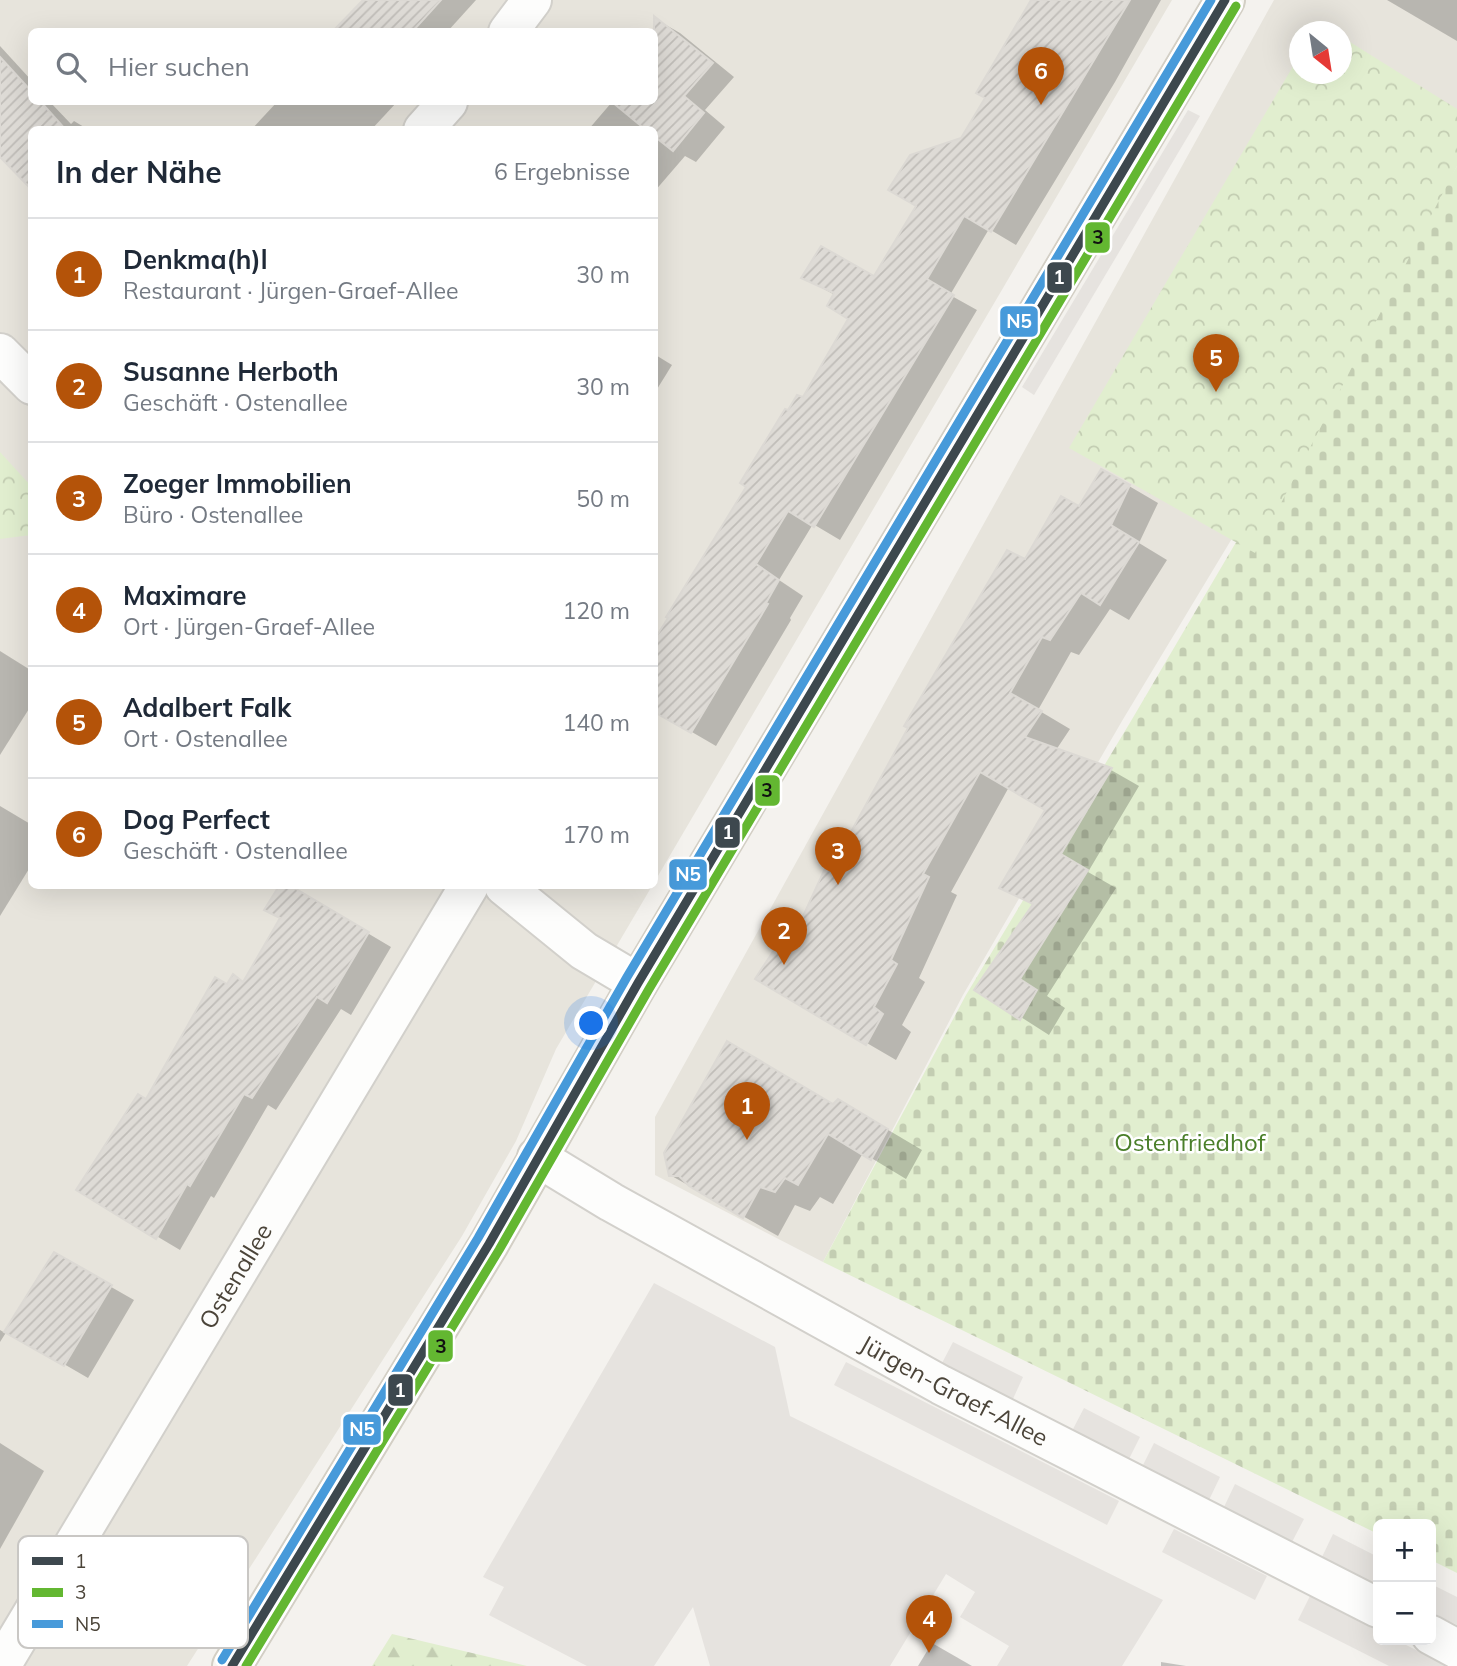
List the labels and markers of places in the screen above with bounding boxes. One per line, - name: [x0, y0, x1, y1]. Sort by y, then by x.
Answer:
- pin: 6: [1018, 47, 1064, 105]
- pin: 5: [1193, 334, 1239, 392]
- pin: 3: [815, 827, 861, 885]
- pin: 2: [761, 907, 807, 965]
- pin: 1: [724, 1082, 770, 1140]
- pin: 4: [906, 1595, 952, 1653]

